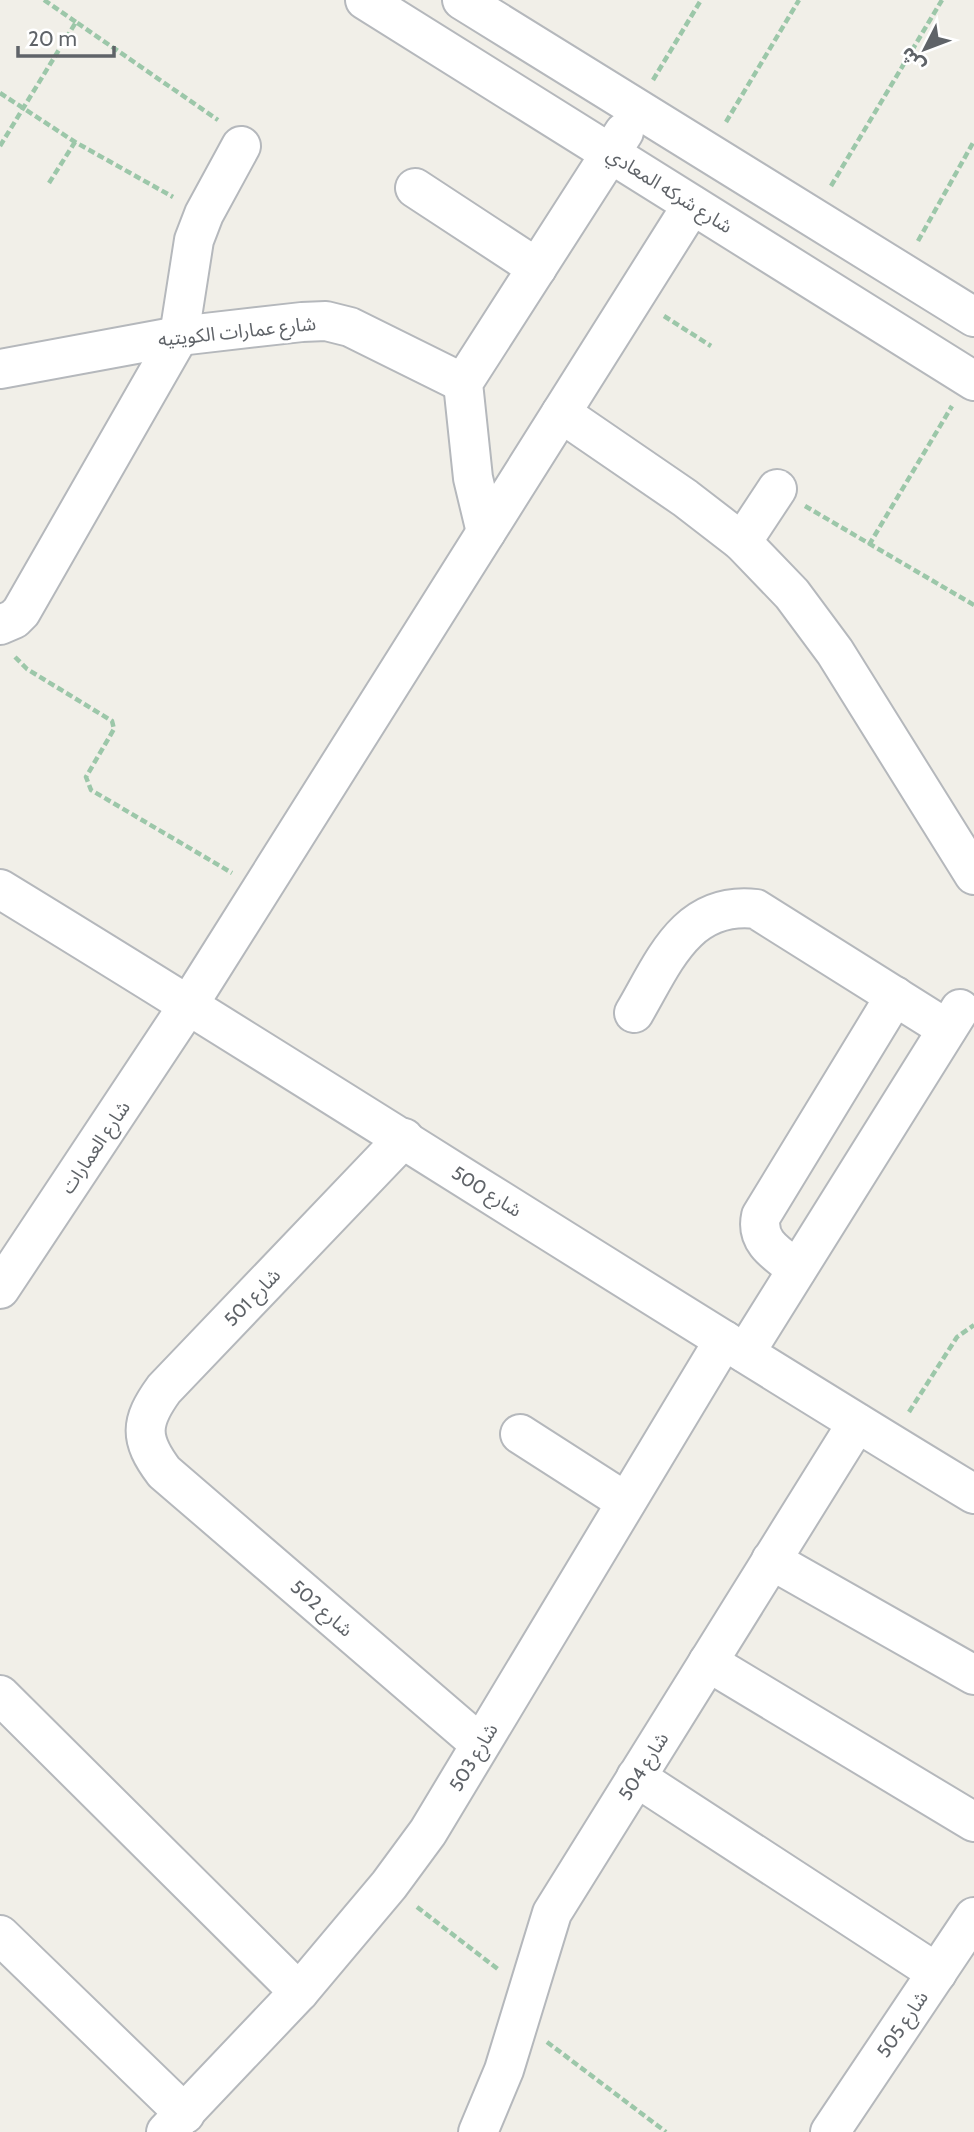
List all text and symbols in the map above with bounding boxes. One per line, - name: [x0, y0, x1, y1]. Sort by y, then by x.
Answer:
- scale bar: [18, 14, 114, 58]
- north arrow: [890, 14, 960, 84]
- text: 20 m: [28, 26, 77, 51]
- text: ش: [895, 43, 930, 77]
- street label: شارع شركه المعادي: [601, 143, 737, 241]
- street label: شارع عمارات الكويتيه: [157, 312, 317, 353]
- street label: شارع العمارات: [56, 1096, 137, 1199]
- street label: شارع 500: [446, 1161, 526, 1224]
- street label: شارع 501: [219, 1264, 287, 1332]
- street label: شارع 502: [285, 1575, 357, 1643]
- street label: شارع 503: [444, 1719, 504, 1796]
- street label: شارع 504: [614, 1728, 675, 1806]
- street label: شارع 505: [872, 1987, 935, 2063]

